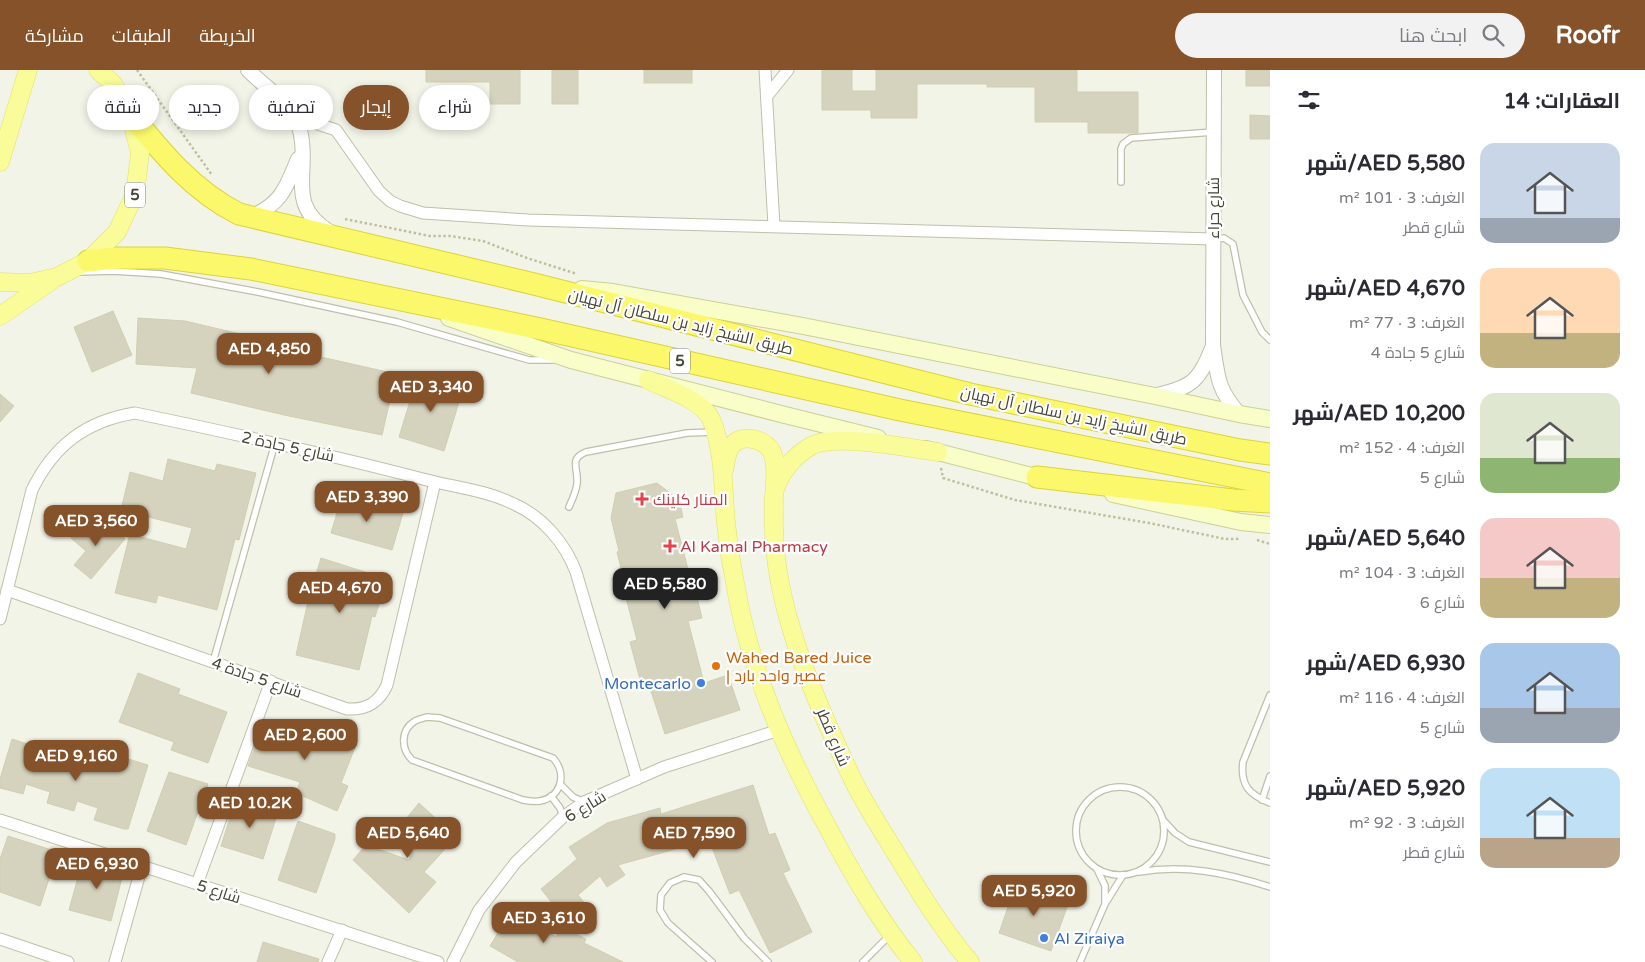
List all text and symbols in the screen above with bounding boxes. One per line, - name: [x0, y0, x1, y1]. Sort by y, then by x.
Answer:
- search box: [1175, 13, 1525, 58]
- icon: search: [1479, 21, 1507, 49]
- text: Roofr: [1555, 21, 1620, 50]
- text: مشاركة: [25, 25, 84, 47]
- text: الطبقات: [112, 25, 171, 47]
- text: الخريطة: [199, 25, 256, 47]
- text: ابحث هنا: [1399, 25, 1467, 47]
- chip: شقة: [87, 85, 159, 130]
- chip: جديد: [169, 85, 239, 130]
- chip: تصفية: [249, 85, 333, 130]
- chip: إيجار: [343, 85, 409, 130]
- chip: شراء: [419, 85, 490, 130]
- icon: filters: [1295, 86, 1323, 114]
- text: العقارات: 14: [1503, 89, 1620, 114]
- text: AED 5,580/شهر: [1306, 151, 1465, 176]
- icon: home: [1520, 163, 1580, 223]
- street label: شارع حراء: [1204, 177, 1225, 239]
- road number: 5: [125, 182, 145, 208]
- text: الغرف: 3 · 101 m²: [1339, 188, 1465, 208]
- text: شارع قطر: [1403, 218, 1465, 238]
- text: AED 4,670/شهر: [1306, 276, 1465, 301]
- street label: طريق الشيخ زايد بن سلطان آل نهيان: [566, 284, 795, 361]
- icon: home: [1520, 288, 1580, 348]
- text: الغرف: 3 · 77 m²: [1349, 313, 1465, 333]
- pin: AED 4,850: [212, 332, 326, 375]
- text: AED 4,850: [228, 339, 310, 359]
- text: شارع 5 جادة 4: [1371, 343, 1465, 363]
- road number: 5: [670, 348, 690, 374]
- pin: AED 3,340: [374, 370, 488, 413]
- text: AED 3,340: [390, 377, 472, 397]
- street label: طريق الشيخ زايد بن سلطان آل نهيان: [959, 382, 1189, 451]
- text: AED 10,200/شهر: [1293, 401, 1465, 426]
- icon: home: [1520, 413, 1580, 473]
- street label: شارع 5 جادة 2: [239, 427, 336, 468]
- text: الغرف: 4 · 152 m²: [1339, 438, 1465, 458]
- text: شارع 5: [1420, 468, 1465, 488]
- pin: AED 3,390: [310, 480, 424, 523]
- text: AED 3,390: [326, 487, 408, 507]
- place label: المنار كلينك: [653, 490, 728, 510]
- marker: المنار كلينك: [635, 492, 649, 506]
- pin: AED 3,560: [39, 504, 153, 547]
- text: AED 3,560: [55, 511, 137, 531]
- text: AED 5,640/شهر: [1306, 526, 1465, 551]
- place label: Al Kamal Pharmacy: [680, 537, 828, 557]
- icon: home: [1520, 538, 1580, 598]
- marker: Al Kamal Pharmacy: [664, 540, 676, 552]
- text: الغرف: 3 · 104 m²: [1339, 563, 1465, 583]
- pin: AED 5,580: [608, 568, 722, 610]
- pin: AED 4,670: [283, 572, 397, 614]
- text: AED 5,580: [624, 574, 706, 594]
- text: AED 4,670: [299, 578, 381, 598]
- text: شارع 6: [1420, 593, 1465, 613]
- place label: Wahed Bared Juice | عصير واحد بارد: [726, 648, 872, 686]
- text: AED 6,930/شهر: [1306, 651, 1465, 676]
- street label: شارع 5 جادة 4: [209, 653, 305, 704]
- marker: Wahed Bared Juice | عصير واحد بارد: [710, 660, 722, 672]
- icon: home: [1520, 663, 1580, 723]
- place label: Montecarlo: [604, 674, 691, 694]
- marker: Montecarlo: [695, 677, 707, 689]
- text: الغرف: 4 · 116 m²: [1339, 688, 1465, 708]
- street label: شارع قطر: [811, 704, 854, 770]
- pin: AED 2,600: [248, 718, 362, 761]
- text: شارع 5: [1420, 718, 1465, 738]
- text: AED 2,600: [264, 725, 346, 745]
- pin: AED 9,160: [19, 740, 133, 782]
- text: AED 9,160: [35, 746, 117, 766]
- text: AED 5,920/شهر: [1306, 776, 1465, 801]
- pin: AED 10.2K: [193, 786, 307, 829]
- street label: شارع 6: [561, 787, 611, 828]
- icon: home: [1520, 788, 1580, 848]
- text: AED 10.2K: [208, 793, 292, 813]
- text: الغرف: 3 · 92 m²: [1349, 813, 1465, 833]
- pin: AED 5,640: [351, 816, 465, 859]
- pin: AED 7,590: [637, 816, 751, 859]
- text: AED 5,640: [367, 823, 449, 843]
- text: AED 7,590: [653, 823, 735, 843]
- text: شارع قطر: [1403, 843, 1465, 863]
- pin: AED 6,930: [40, 848, 154, 890]
- text: AED 6,930: [56, 854, 138, 874]
- pin: AED 5,920: [977, 874, 1091, 917]
- street label: شارع 5: [194, 875, 243, 909]
- text: AED 5,920: [993, 881, 1075, 901]
- pin: AED 3,610: [487, 902, 601, 944]
- text: AED 3,610: [503, 908, 585, 928]
- place label: Al Ziraiya: [1054, 929, 1125, 949]
- marker: Al Ziraiya: [1038, 932, 1050, 944]

